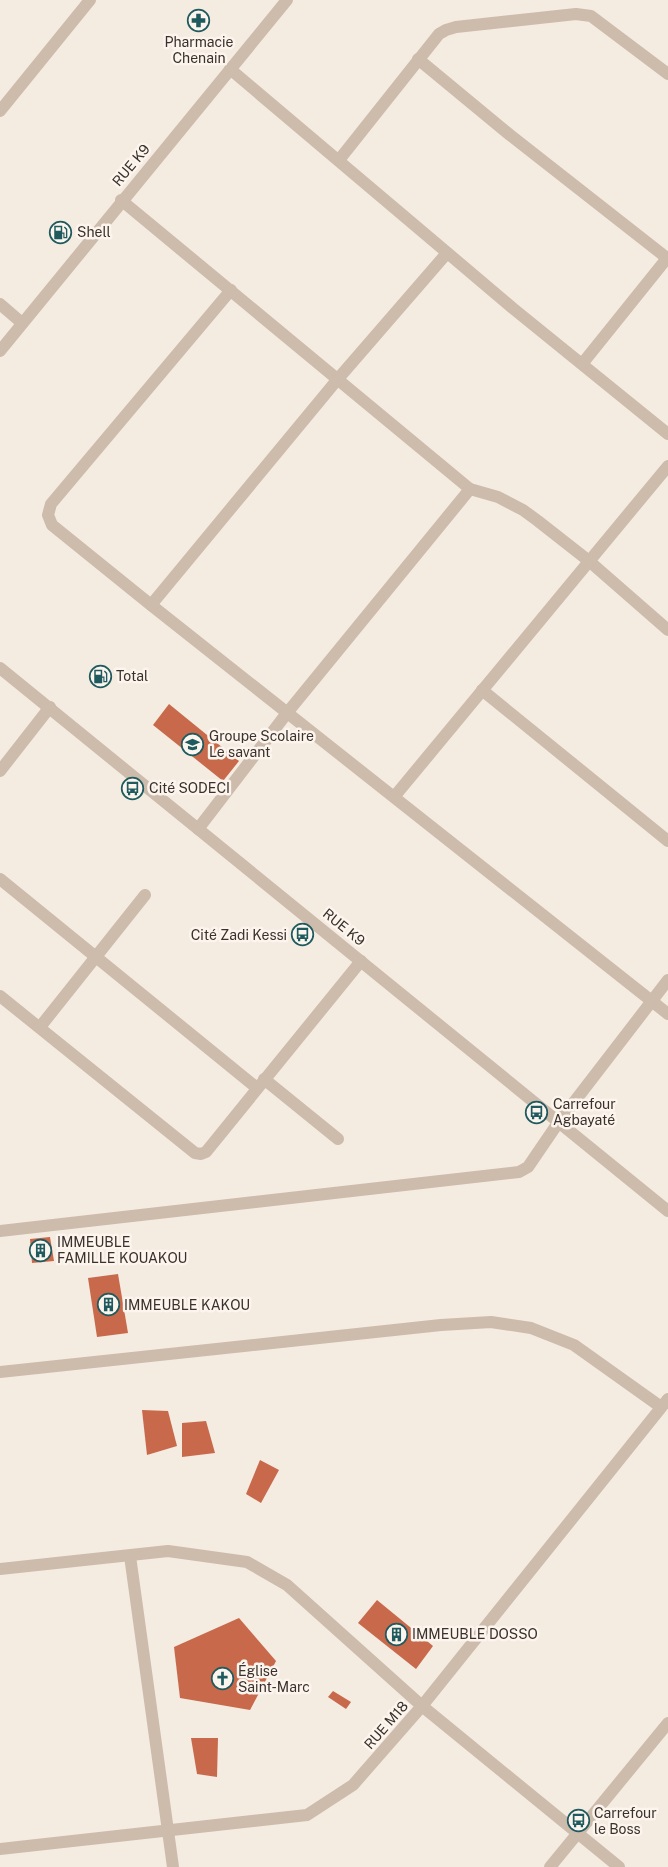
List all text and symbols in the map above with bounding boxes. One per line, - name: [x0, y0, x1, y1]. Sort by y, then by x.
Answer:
- pharmacy icon: Pharmacie Chenain: [187, 8, 211, 32]
- place label: Pharmacie Chenain: [165, 34, 234, 66]
- street label: RUE K9: [109, 141, 153, 189]
- fuel station icon: Shell: [49, 220, 73, 244]
- place label: Shell: [77, 224, 111, 240]
- fuel station icon: Total: [88, 664, 112, 688]
- place label: Total: [116, 668, 148, 684]
- place label: Groupe Scolaire Le savant: [209, 728, 314, 760]
- school or university icon: Groupe Scolaire Le savant: [181, 732, 205, 756]
- bus stop icon: Cité SODECI: [121, 776, 145, 800]
- place label: Cité SODECI: [149, 780, 230, 796]
- street label: RUE K9: [320, 905, 368, 949]
- bus stop icon: Cité Zadi Kessi: [291, 923, 315, 947]
- place label: Cité Zadi Kessi: [191, 927, 287, 943]
- place label: Carrefour Agbayaté: [553, 1096, 616, 1128]
- bus stop icon: Carrefour Agbayaté: [525, 1100, 549, 1124]
- place label: IMMEUBLE FAMILLE KOUAKOU: [57, 1234, 187, 1266]
- building icon: IMMEUBLE FAMILLE KOUAKOU: [29, 1238, 53, 1262]
- building icon: IMMEUBLE KAKOU: [96, 1293, 120, 1317]
- place label: IMMEUBLE KAKOU: [124, 1297, 250, 1313]
- building icon: IMMEUBLE DOSSO: [384, 1622, 408, 1646]
- place label: IMMEUBLE DOSSO: [412, 1626, 538, 1642]
- place label: Église Saint-Marc: [238, 1662, 310, 1695]
- church icon: Église Saint-Marc: [210, 1667, 234, 1691]
- street label: RUE M18: [361, 1698, 411, 1752]
- place label: Carrefour le Boss: [594, 1805, 657, 1837]
- bus stop icon: Carrefour le Boss: [566, 1809, 590, 1833]

